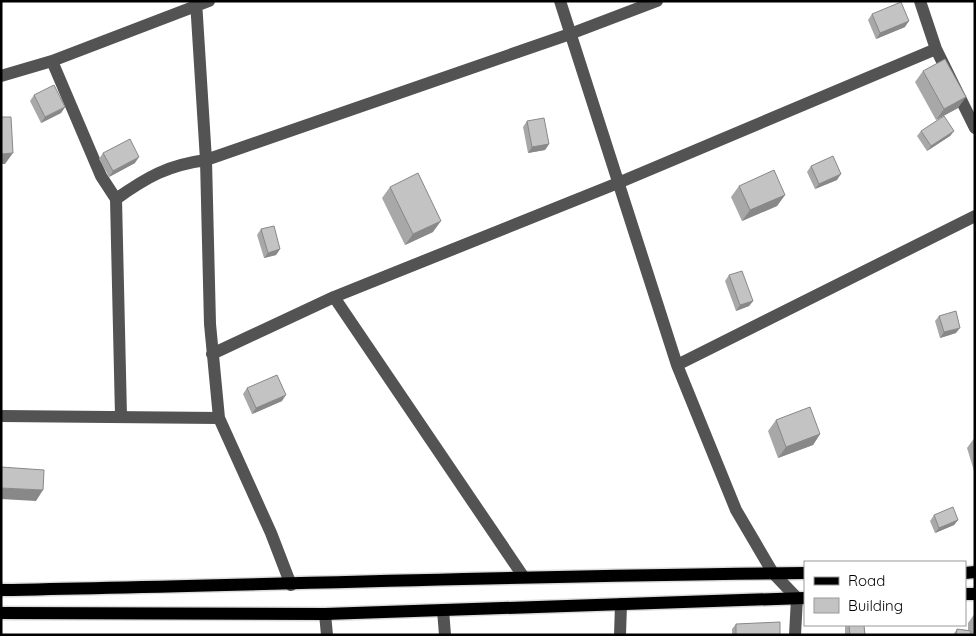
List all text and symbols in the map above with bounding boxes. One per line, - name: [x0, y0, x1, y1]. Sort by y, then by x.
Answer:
- legend: [804, 561, 966, 626]
- text: Road: [848, 571, 885, 590]
- text: Building: [848, 596, 903, 615]

